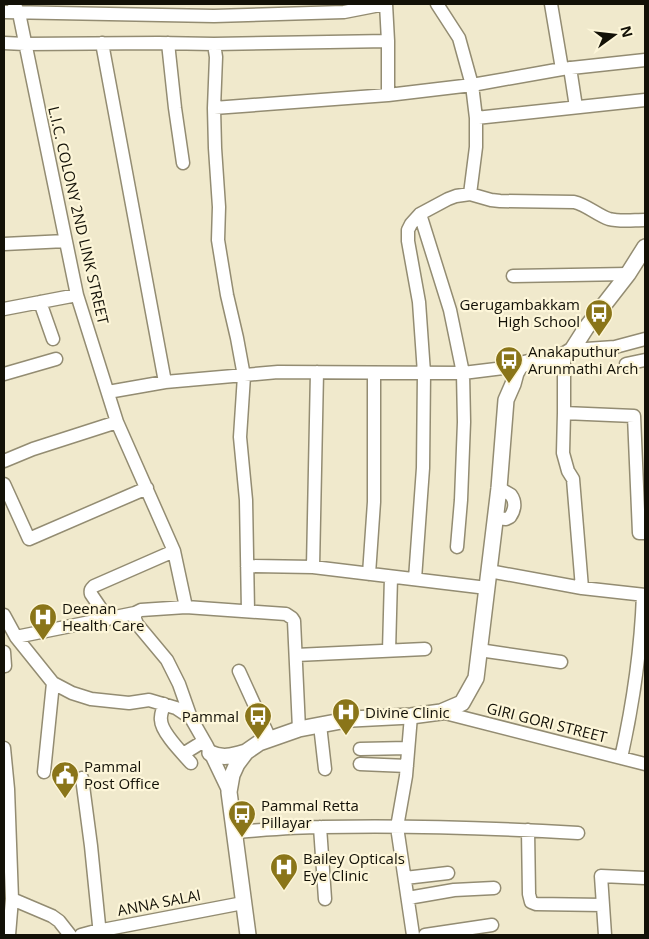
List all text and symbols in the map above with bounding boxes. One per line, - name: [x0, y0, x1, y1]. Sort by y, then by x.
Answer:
- north arrow: [589, 10, 639, 60]
- text: N: [616, 24, 638, 39]
- street label: L.I.C. COLONY 2ND LINK STREET: [44, 104, 114, 327]
- place label: Gerugambakkam High School: [459, 294, 580, 331]
- bus stop icon: Gerugambakkam High School: [584, 298, 614, 337]
- place label: Anakaputhur Arunmathi Arch: [528, 341, 638, 378]
- bus stop icon: Anakaputhur Arunmathi Arch: [494, 345, 524, 384]
- place label: Deenan Health Care: [62, 598, 144, 635]
- hospital icon: Deenan Health Care: [28, 602, 58, 641]
- hospital icon: Divine Clinic: [331, 697, 361, 736]
- street label: GIRI GORI STREET: [485, 697, 610, 747]
- bus stop icon: Pammal: [243, 701, 273, 740]
- place label: Divine Clinic: [365, 702, 450, 722]
- place label: Pammal: [182, 706, 239, 726]
- place label: Pammal Post Office: [84, 756, 160, 793]
- public building icon: Pammal Post Office: [50, 760, 80, 799]
- place label: Pammal Retta Pillayar: [261, 795, 359, 832]
- bus stop icon: Pammal Retta Pillayar: [227, 799, 257, 838]
- place label: Bailey Opticals Eye Clinic: [303, 848, 405, 885]
- hospital icon: Bailey Opticals Eye Clinic: [269, 852, 299, 891]
- street label: ANNA SALAI: [116, 884, 202, 920]

